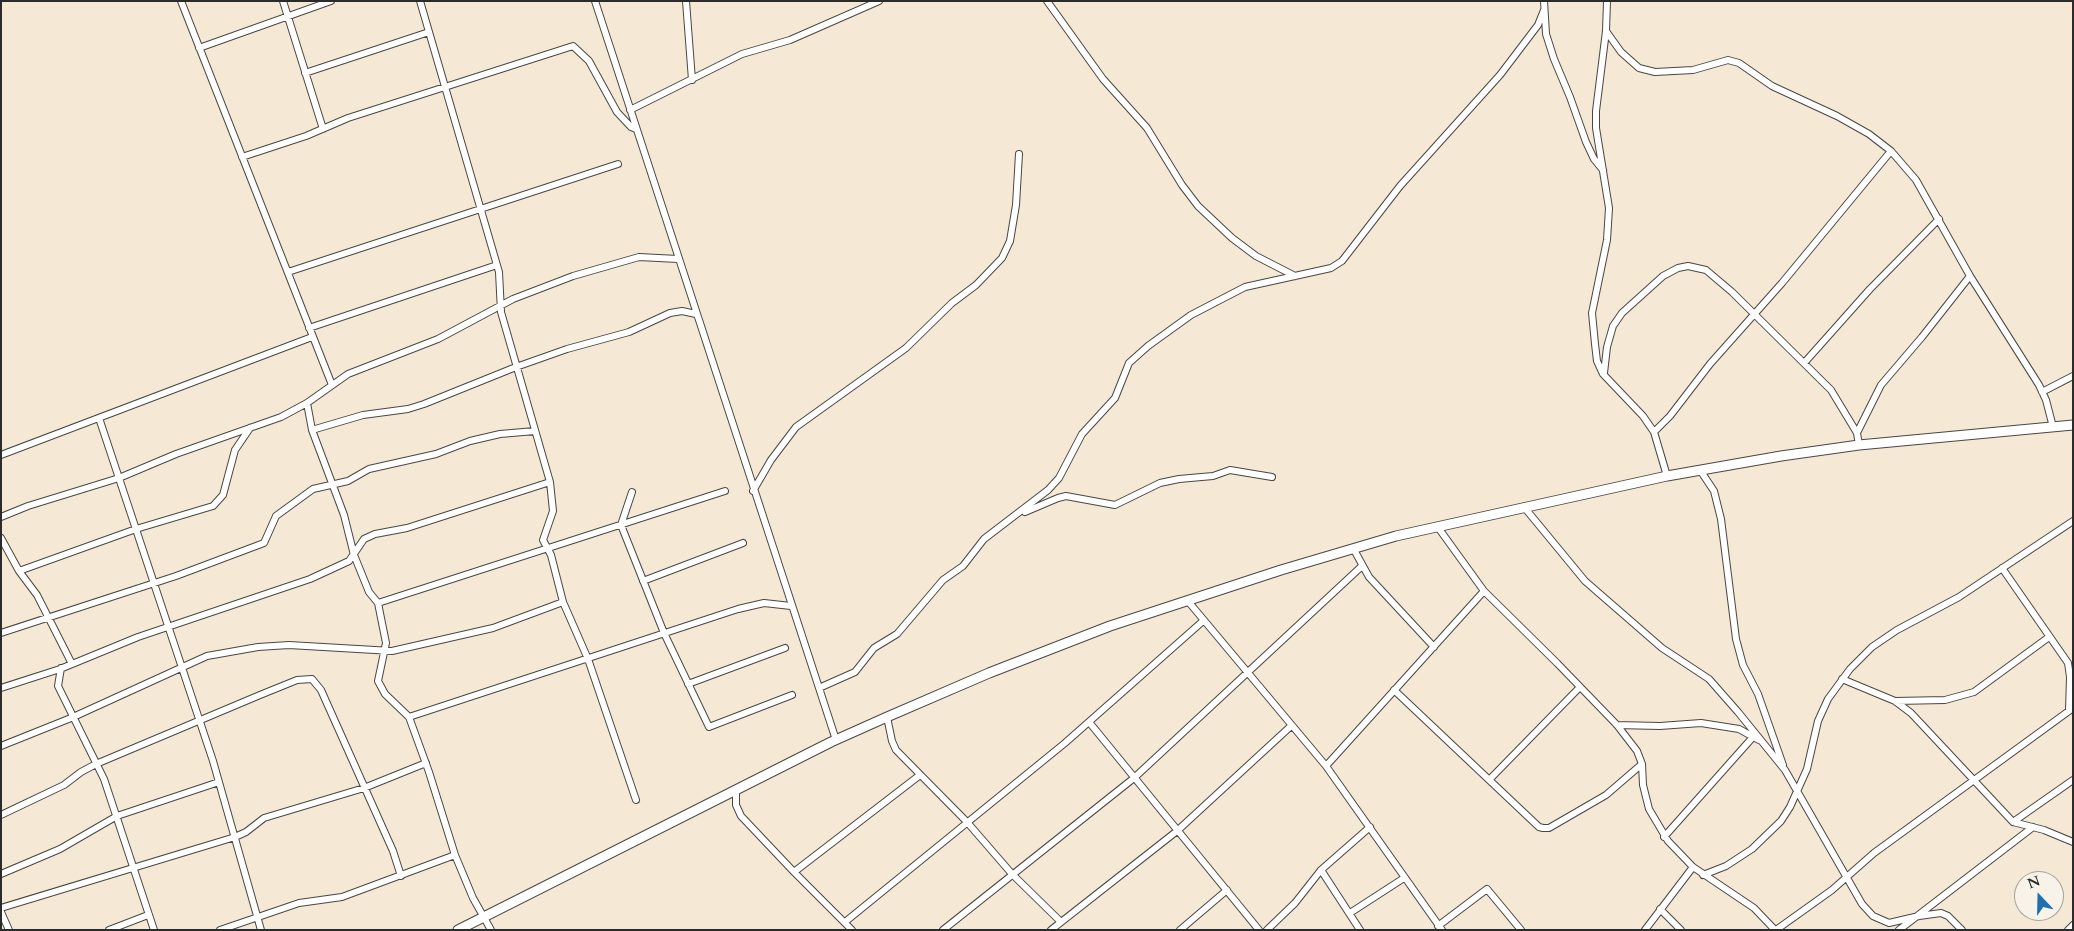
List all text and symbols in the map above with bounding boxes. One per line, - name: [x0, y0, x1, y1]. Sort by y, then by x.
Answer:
- north arrow: [2014, 871, 2064, 921]
- text: N: [2025, 871, 2043, 894]

